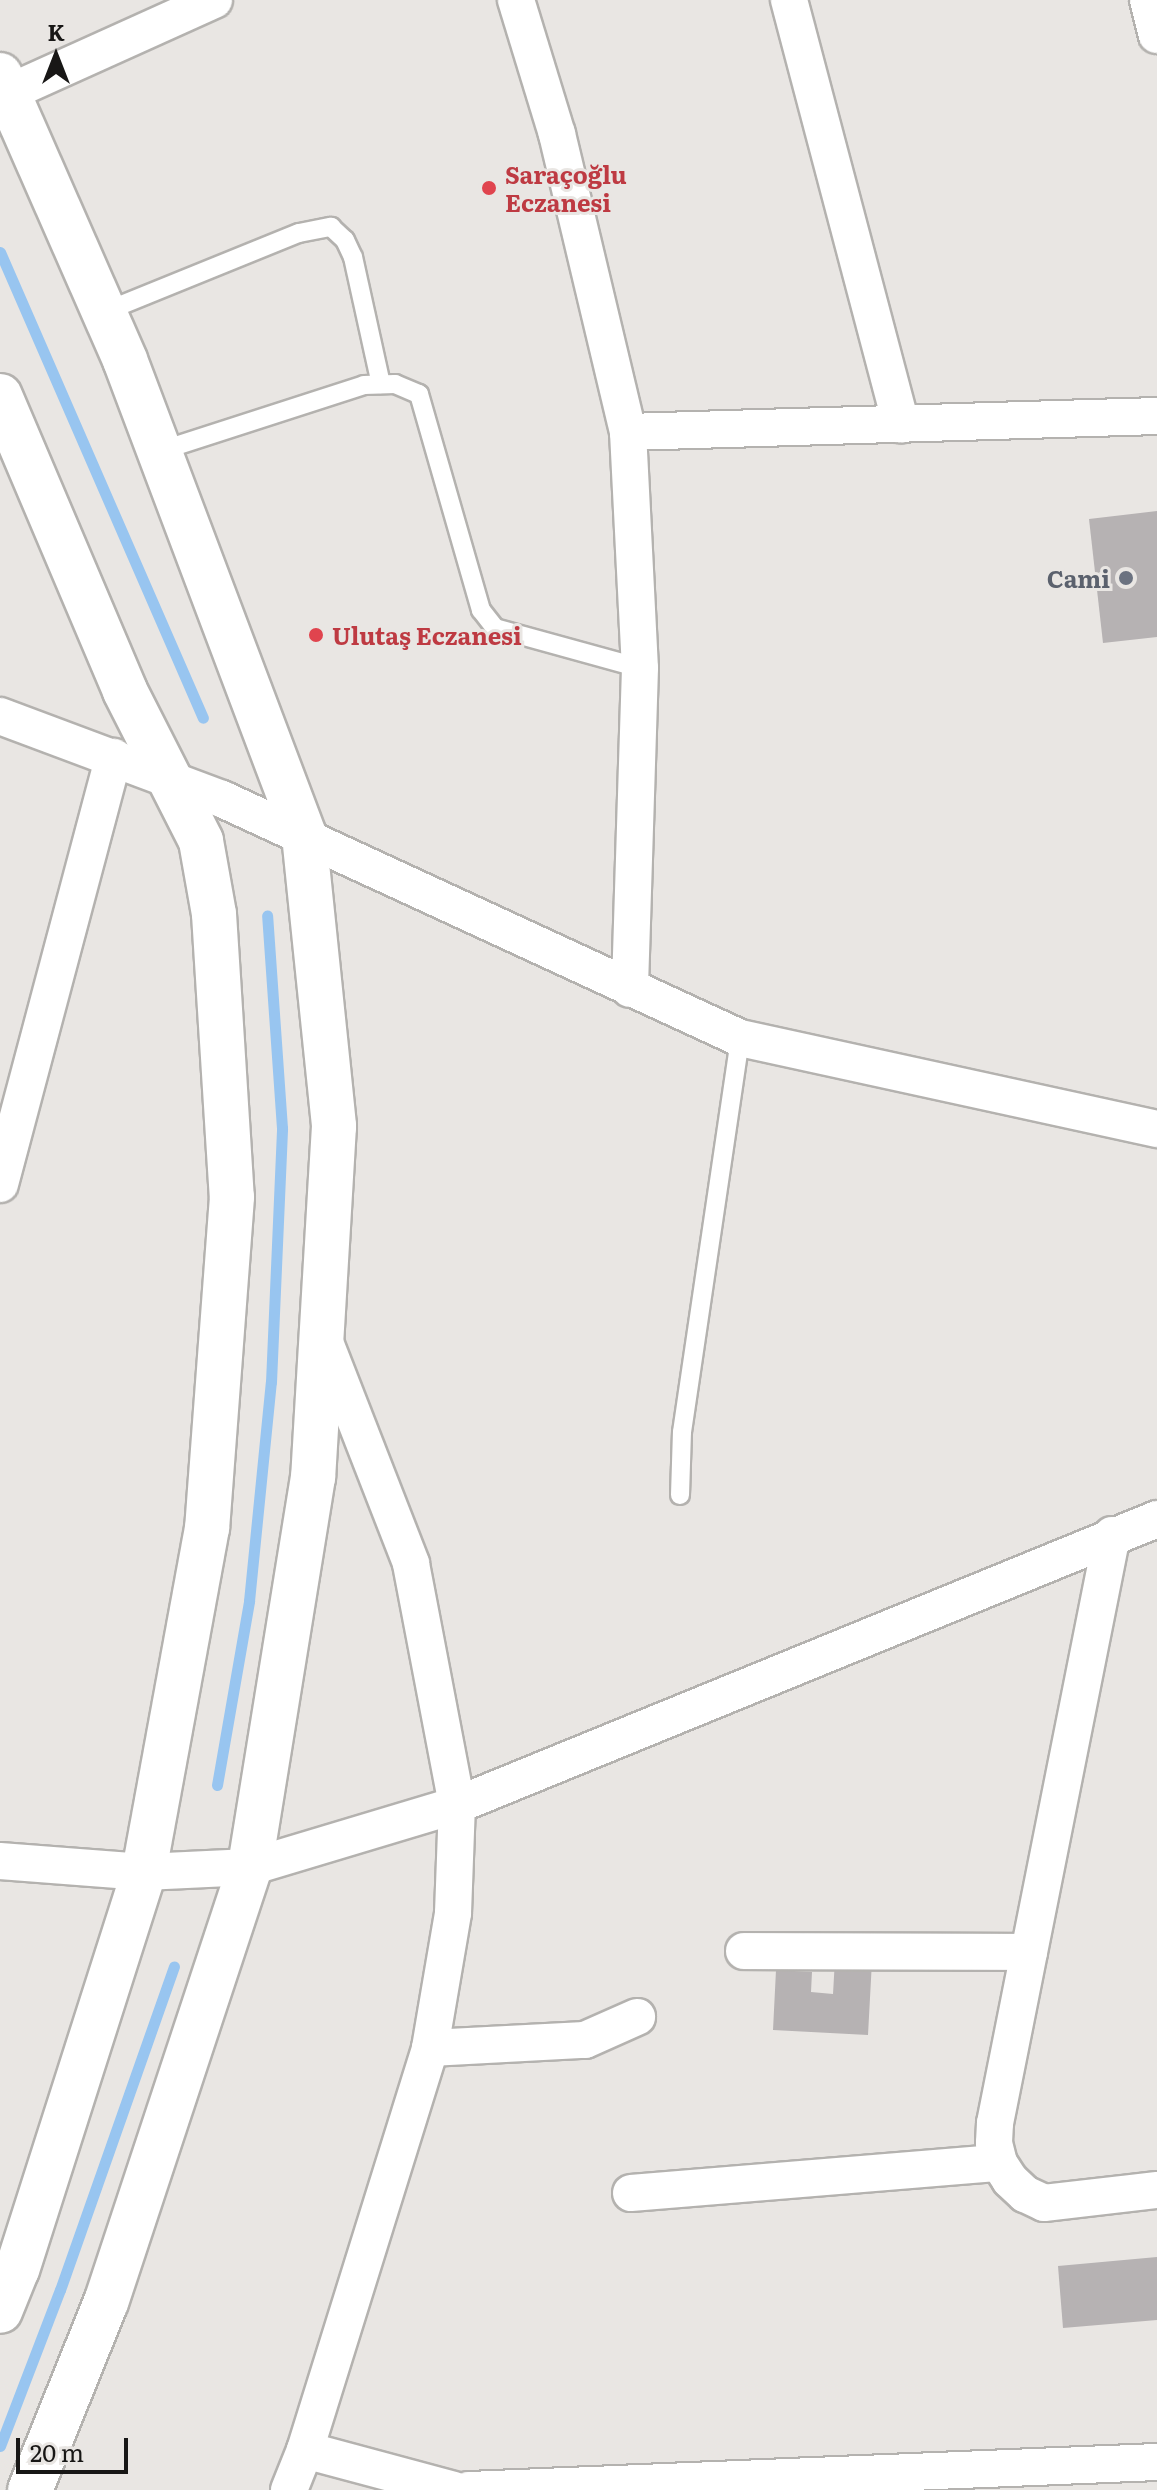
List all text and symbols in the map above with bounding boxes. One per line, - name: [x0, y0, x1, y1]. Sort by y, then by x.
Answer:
- text: K: [47, 15, 65, 48]
- north arrow: [16, 16, 96, 96]
- place label: Saraçoğlu Eczanesi: [505, 160, 627, 216]
- marker: Saraçoğlu Eczanesi: [480, 179, 498, 197]
- place label: Cami: [1047, 564, 1110, 592]
- marker: Cami: [1117, 569, 1135, 587]
- place label: Ulutaş Eczanesi: [332, 621, 522, 649]
- marker: Ulutaş Eczanesi: [307, 626, 325, 644]
- scale bar: [20, 2422, 132, 2472]
- text: 20 m: [30, 2434, 84, 2469]

